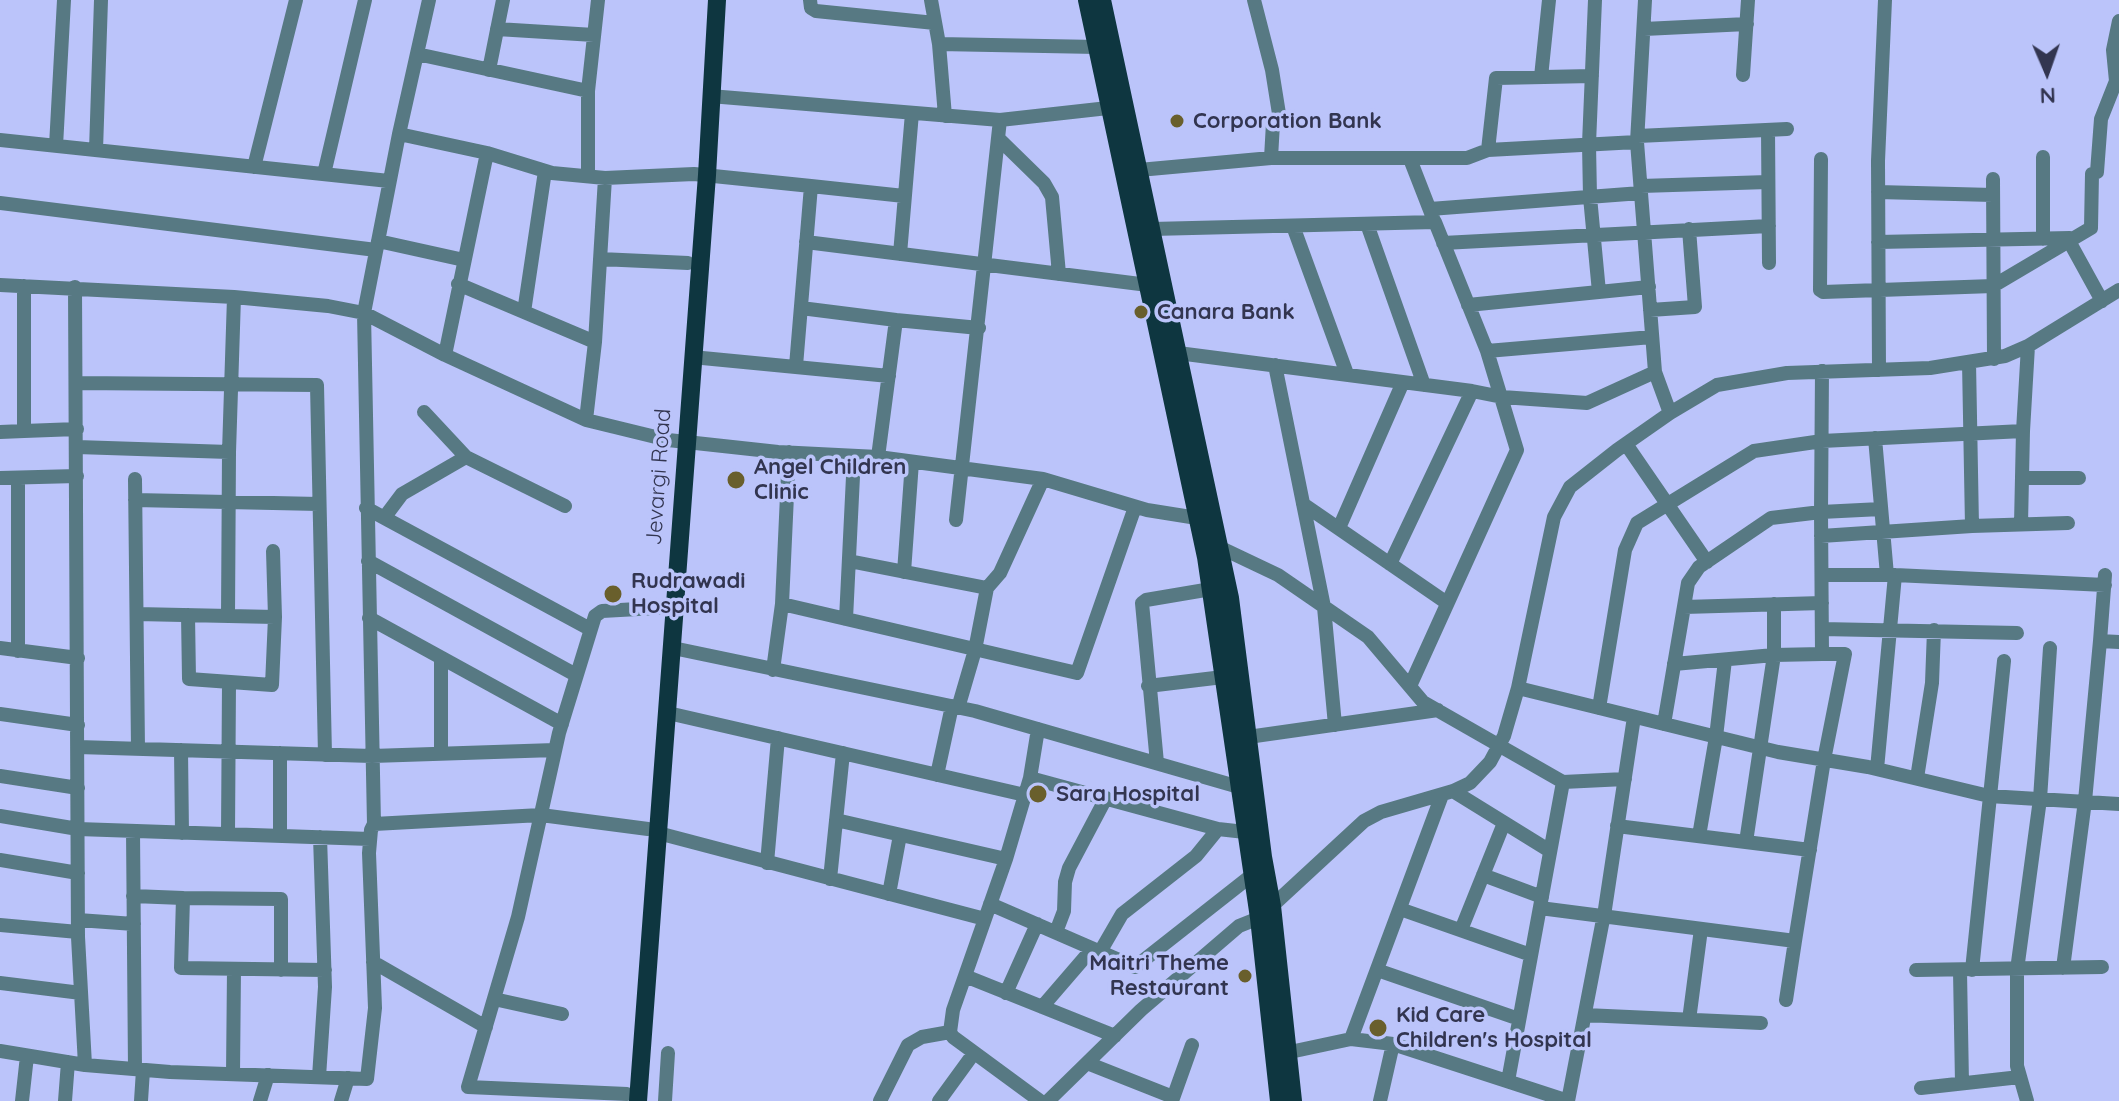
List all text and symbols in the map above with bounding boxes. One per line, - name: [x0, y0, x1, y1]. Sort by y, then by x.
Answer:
- north arrow: [2007, 32, 2087, 112]
- text: N: [2039, 82, 2056, 110]
- place label: Corporation Bank: [1193, 108, 1382, 134]
- marker: Corporation Bank: [1168, 112, 1186, 130]
- place label: Canara Bank: [1157, 299, 1295, 325]
- marker: Canara Bank: [1132, 303, 1150, 321]
- street label: Jevargi Road: [641, 408, 677, 546]
- place label: Angel Children Clinic: [754, 454, 906, 506]
- marker: Angel Children Clinic: [725, 469, 747, 491]
- place label: Rudrawadi Hospital: [631, 568, 745, 620]
- marker: Rudrawadi Hospital: [602, 583, 624, 605]
- place label: Sara Hospital: [1056, 781, 1200, 807]
- marker: Sara Hospital: [1027, 783, 1049, 805]
- place label: Maitri Theme Restaurant: [1089, 950, 1229, 1002]
- marker: Maitri Theme Restaurant: [1236, 967, 1254, 985]
- place label: Kid Care Children's Hospital: [1396, 1002, 1592, 1054]
- marker: Kid Care Children's Hospital: [1367, 1017, 1389, 1039]

